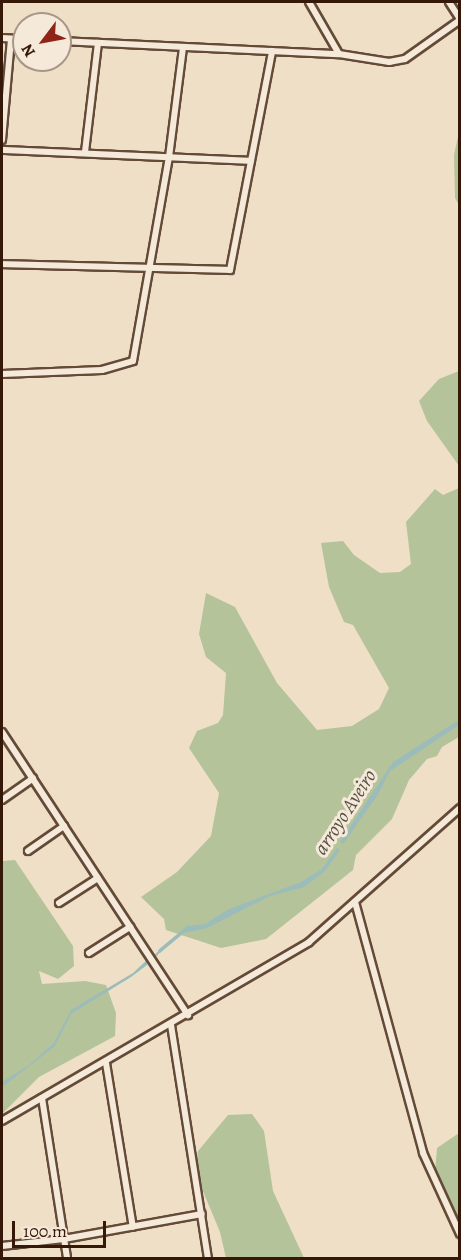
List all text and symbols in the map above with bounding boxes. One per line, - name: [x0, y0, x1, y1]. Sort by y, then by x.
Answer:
- north arrow: [12, 12, 72, 72]
- text: N: [16, 40, 41, 61]
- water label: arroyo Aveiro: [309, 765, 381, 859]
- scale bar: [15, 1209, 110, 1247]
- text: 100 m: [23, 1219, 67, 1243]

